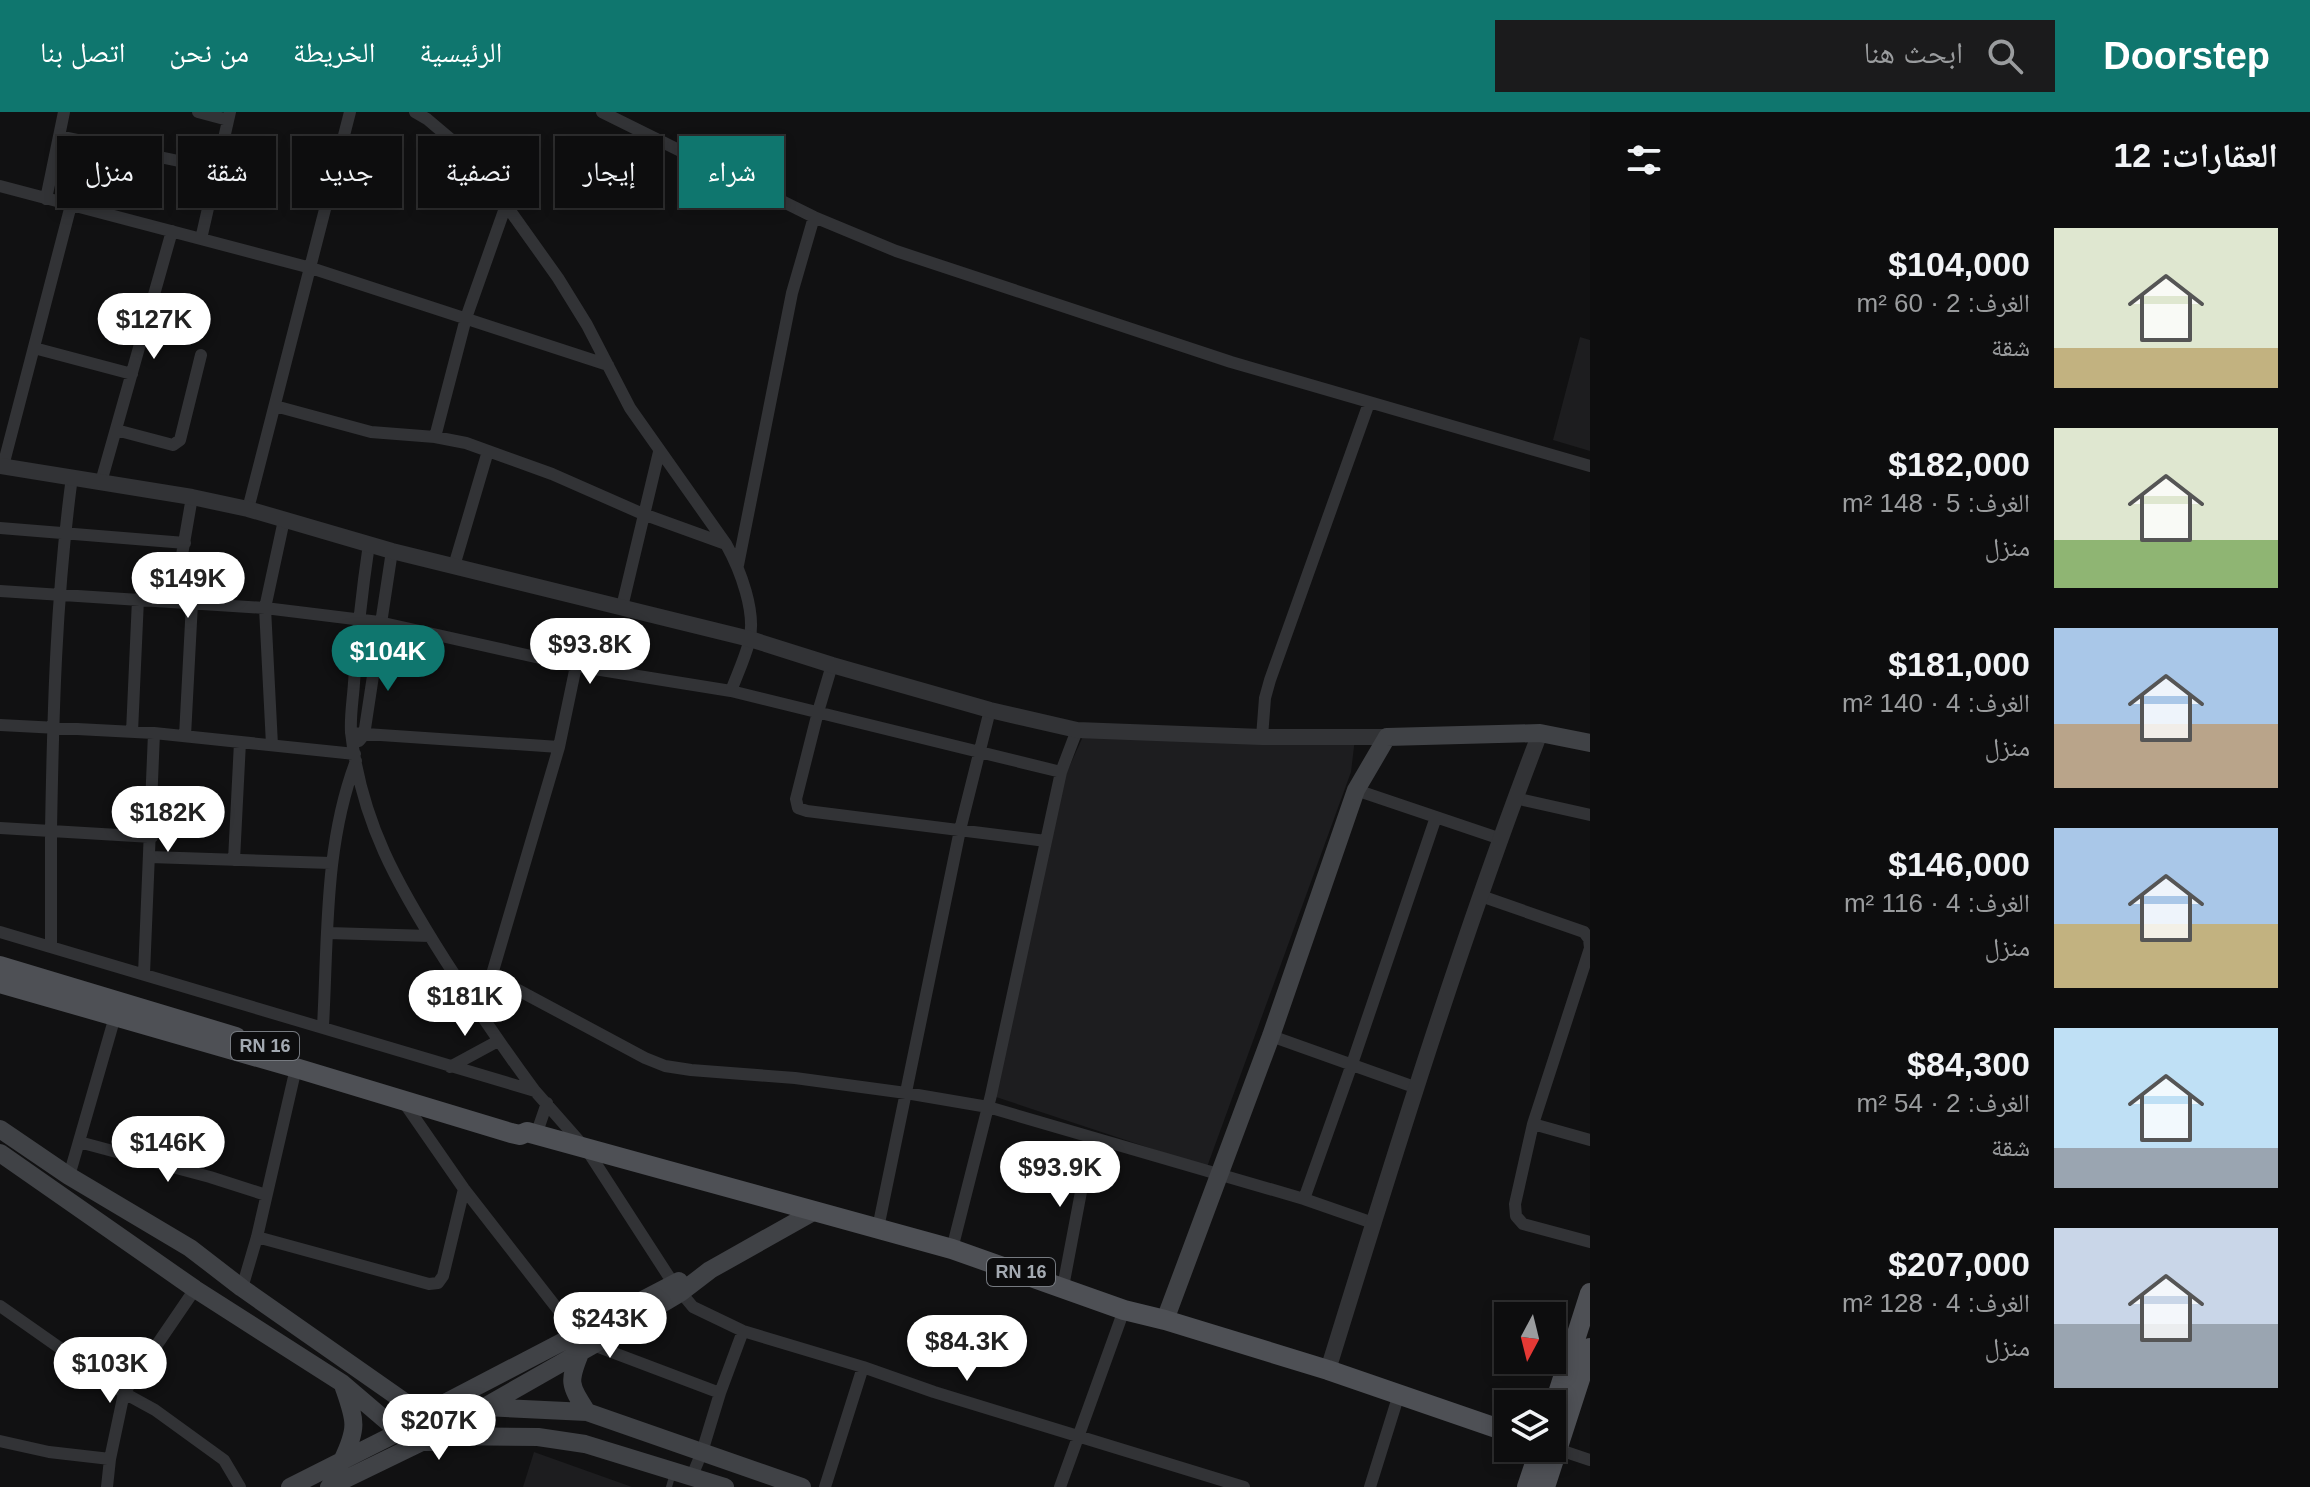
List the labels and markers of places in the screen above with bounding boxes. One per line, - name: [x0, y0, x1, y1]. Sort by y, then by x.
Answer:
- pin: $127K: [98, 293, 210, 361]
- pin: $149K: [132, 552, 244, 620]
- pin: $93.8K: [525, 618, 655, 686]
- pin: $104K: [332, 625, 444, 693]
- pin: $182K: [112, 786, 224, 854]
- pin: $181K: [409, 970, 521, 1038]
- pin: $146K: [112, 1116, 224, 1184]
- pin: $93.9K: [995, 1141, 1125, 1209]
- pin: $243K: [554, 1292, 666, 1360]
- pin: $84.3K: [902, 1315, 1032, 1383]
- pin: $103K: [54, 1337, 166, 1405]
- pin: $207K: [383, 1394, 495, 1462]

